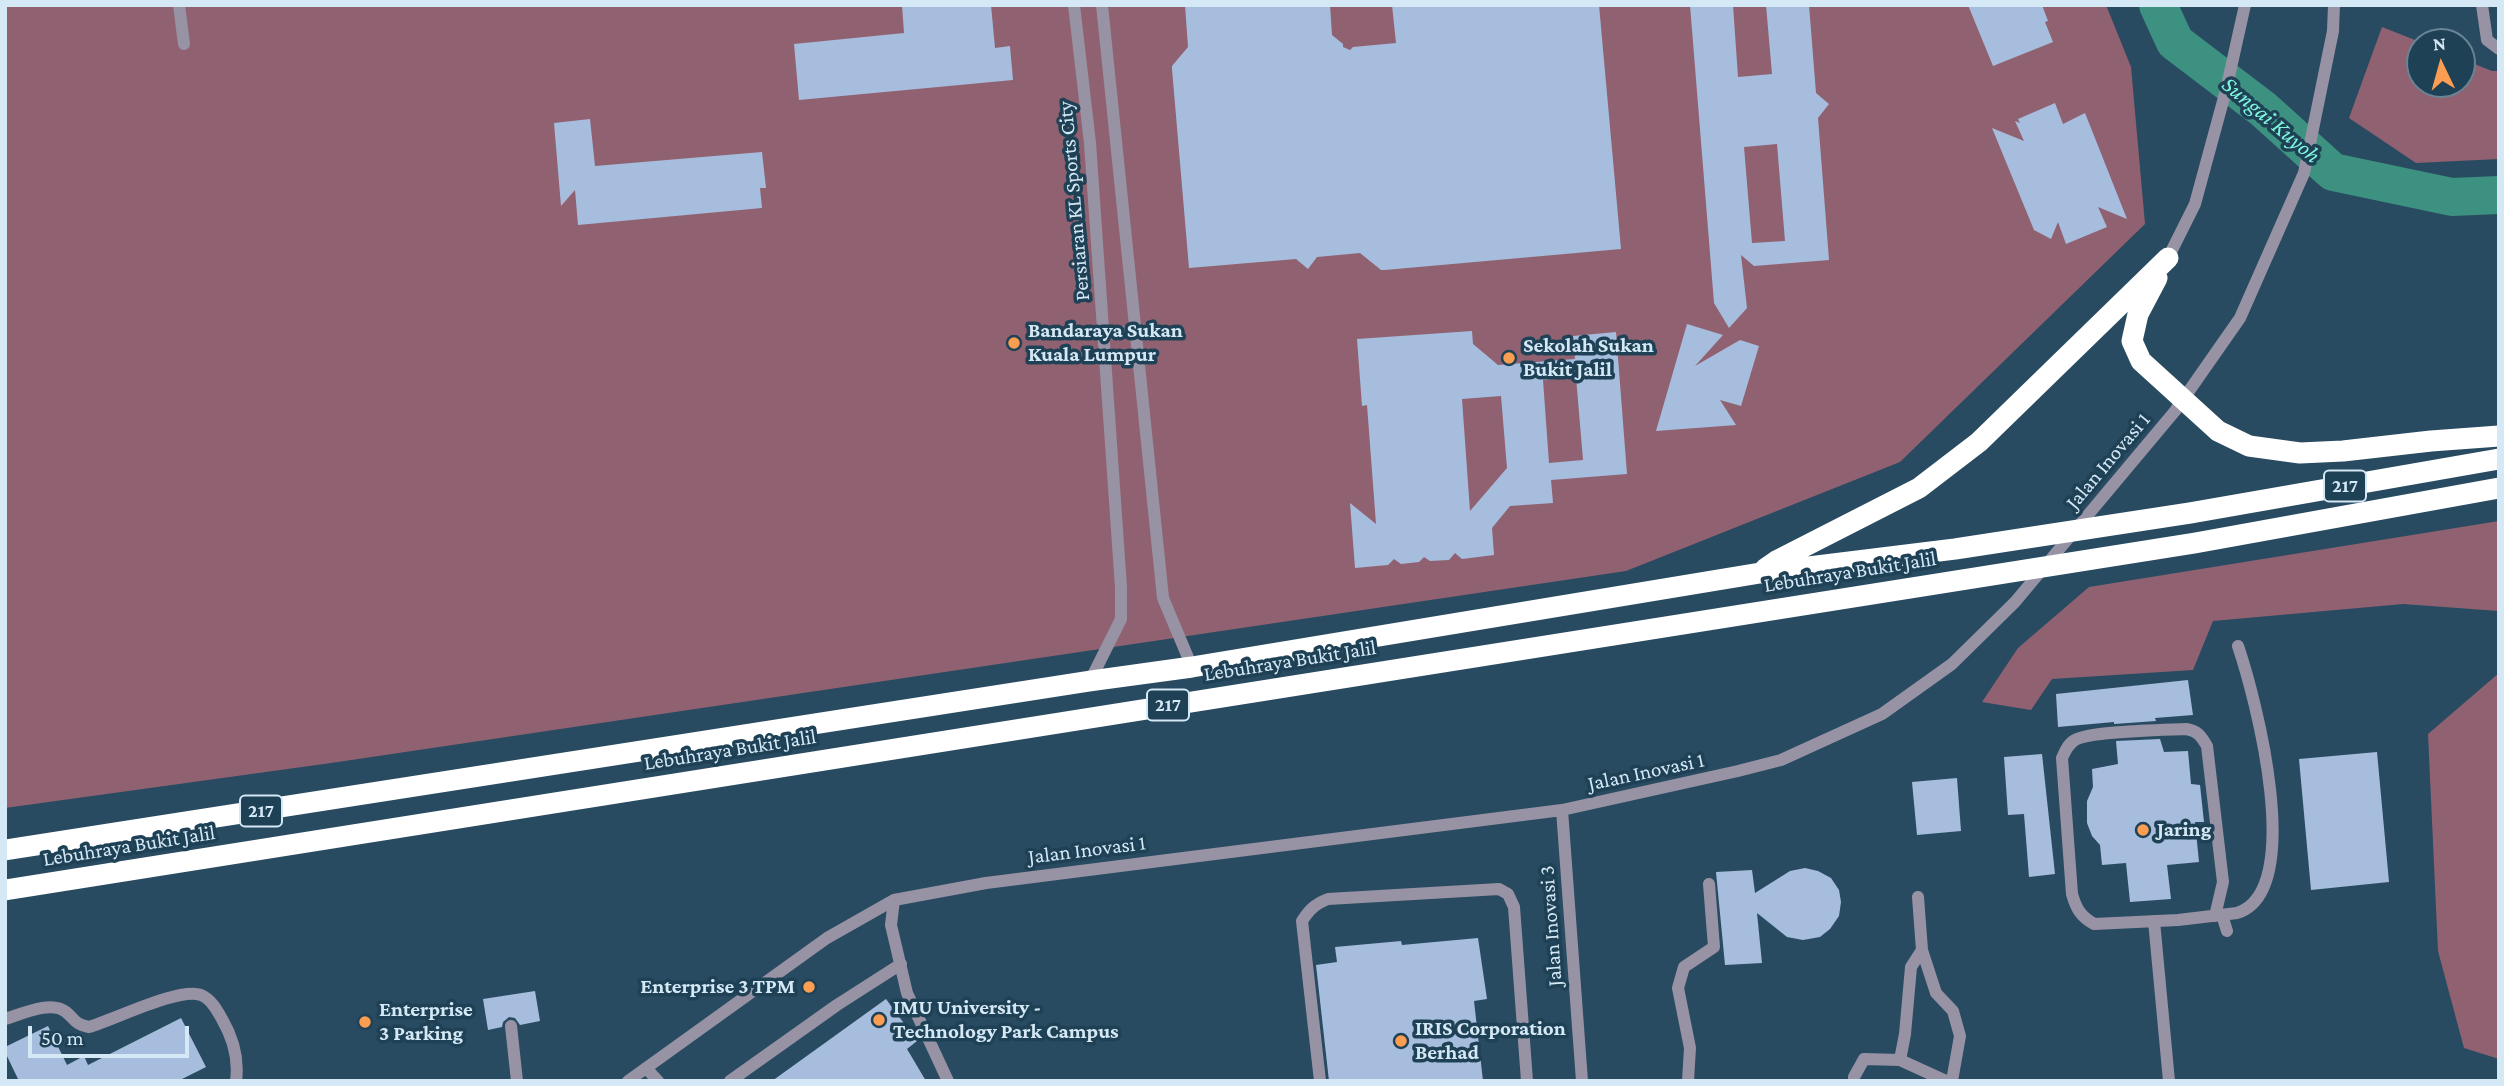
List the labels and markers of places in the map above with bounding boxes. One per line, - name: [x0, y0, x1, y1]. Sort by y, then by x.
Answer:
- place label: Bandaraya Sukan Kuala Lumpur: [1028, 318, 1183, 368]
- place label: Sekolah Sukan Bukit Jalil: [1523, 333, 1654, 383]
- marker: Bandaraya Sukan Kuala Lumpur: [1006, 335, 1022, 351]
- marker: Sekolah Sukan Bukit Jalil: [1501, 350, 1517, 366]
- place label: Jaring: [2157, 817, 2211, 843]
- marker: Jaring: [2135, 822, 2151, 838]
- place label: Enterprise 3 TPM: [640, 974, 795, 1000]
- marker: Enterprise 3 TPM: [801, 979, 817, 995]
- place label: IMU University - Technology Park Campus: [893, 995, 1119, 1045]
- place label: Enterprise 3 Parking: [379, 997, 473, 1047]
- marker: IMU University - Technology Park Campus: [871, 1012, 887, 1028]
- marker: Enterprise 3 Parking: [357, 1014, 373, 1030]
- place label: IRIS Corporation Berhad: [1415, 1016, 1566, 1066]
- marker: IRIS Corporation Berhad: [1393, 1033, 1409, 1049]

